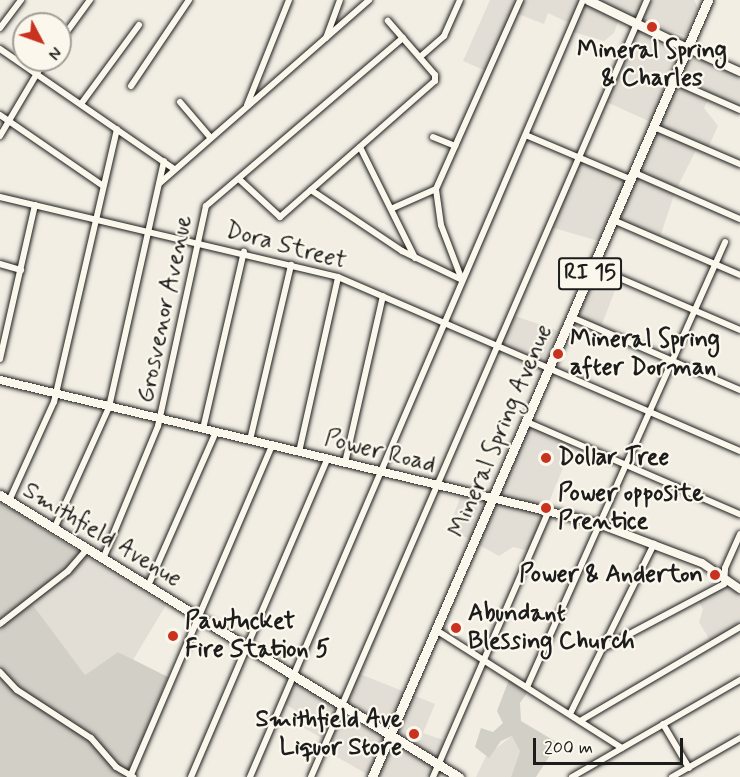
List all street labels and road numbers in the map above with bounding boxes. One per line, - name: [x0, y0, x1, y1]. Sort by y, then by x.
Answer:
- street label: Grosvenor Avenue: [131, 214, 199, 404]
- street label: Dora Street: [223, 216, 349, 276]
- road number: RI 15: [557, 255, 623, 293]
- street label: Mineral Spring Avenue: [442, 318, 560, 544]
- street label: Power Road: [321, 424, 439, 480]
- street label: Smithfield Avenue: [15, 475, 189, 595]

